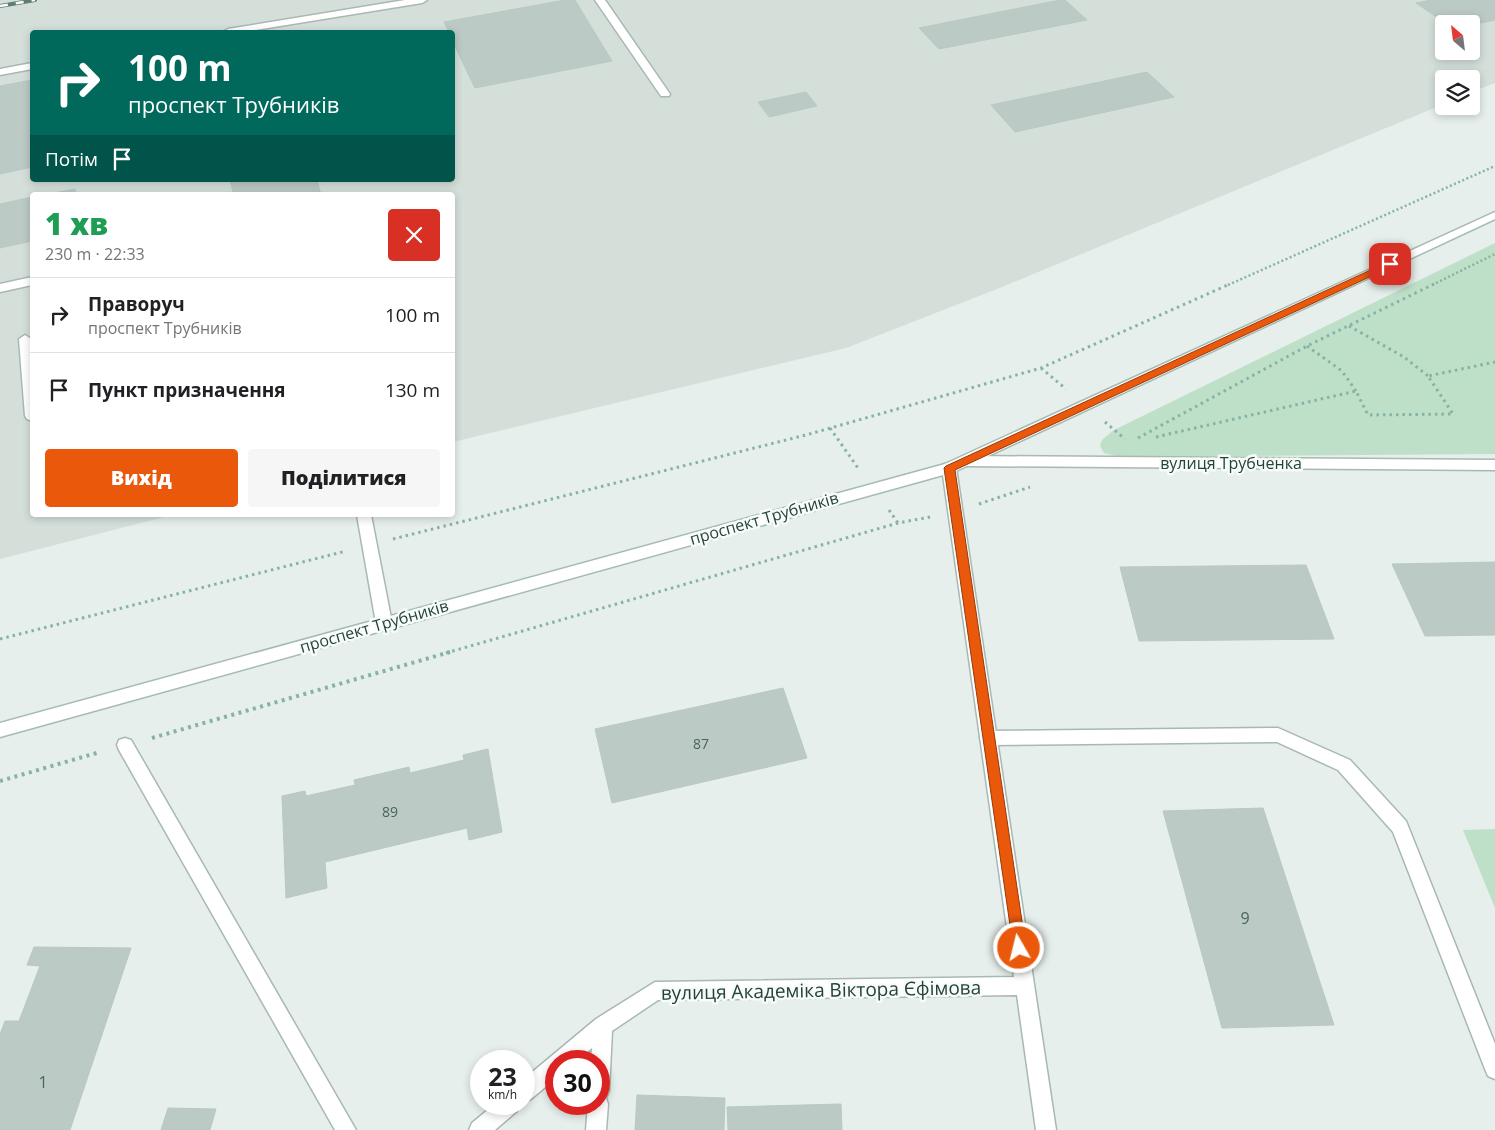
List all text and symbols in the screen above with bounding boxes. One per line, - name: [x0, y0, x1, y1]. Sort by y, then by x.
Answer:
- north arrow: [1435, 15, 1480, 60]
- map controls: [1435, 15, 1480, 115]
- text: 100 m: [128, 44, 232, 91]
- icon: right: [45, 50, 110, 115]
- button: layers: [1435, 70, 1480, 115]
- text: проспект Трубників: [128, 89, 339, 119]
- icon: arrive: [108, 145, 136, 173]
- text: Потім: [45, 146, 98, 172]
- text: 1 хв: [45, 203, 108, 244]
- button: close: [388, 209, 440, 261]
- text: 230 m · 22:33: [45, 243, 145, 265]
- pin: [1369, 243, 1411, 285]
- icon: arrive: [1376, 250, 1404, 278]
- text: Праворуч: [88, 291, 185, 317]
- icon: right: [45, 301, 73, 329]
- text: 100 m: [385, 302, 440, 328]
- text: проспект Трубників: [88, 317, 242, 339]
- icon: arrive: [45, 376, 73, 404]
- text: Пункт призначення: [88, 377, 286, 403]
- text: 130 m: [385, 377, 440, 403]
- button: Вихід: [45, 449, 238, 507]
- button: Поділитися: [248, 449, 440, 507]
- street label: вулиця Трубченка: [1160, 452, 1302, 474]
- street label: проспект Трубників: [687, 486, 841, 550]
- street label: проспект Трубників: [297, 594, 451, 658]
- house number: 87: [693, 734, 709, 753]
- house number: 89: [382, 802, 398, 821]
- house number: 9: [1240, 907, 1250, 929]
- position arrow: [992, 921, 1044, 973]
- street label: вулиця Академіка Віктора Єфімова: [661, 974, 981, 1006]
- speed limit sign: 30: [545, 1050, 610, 1115]
- text: 23: [488, 1059, 517, 1093]
- house number: 1: [38, 1071, 48, 1093]
- text: km/h: [488, 1086, 517, 1103]

